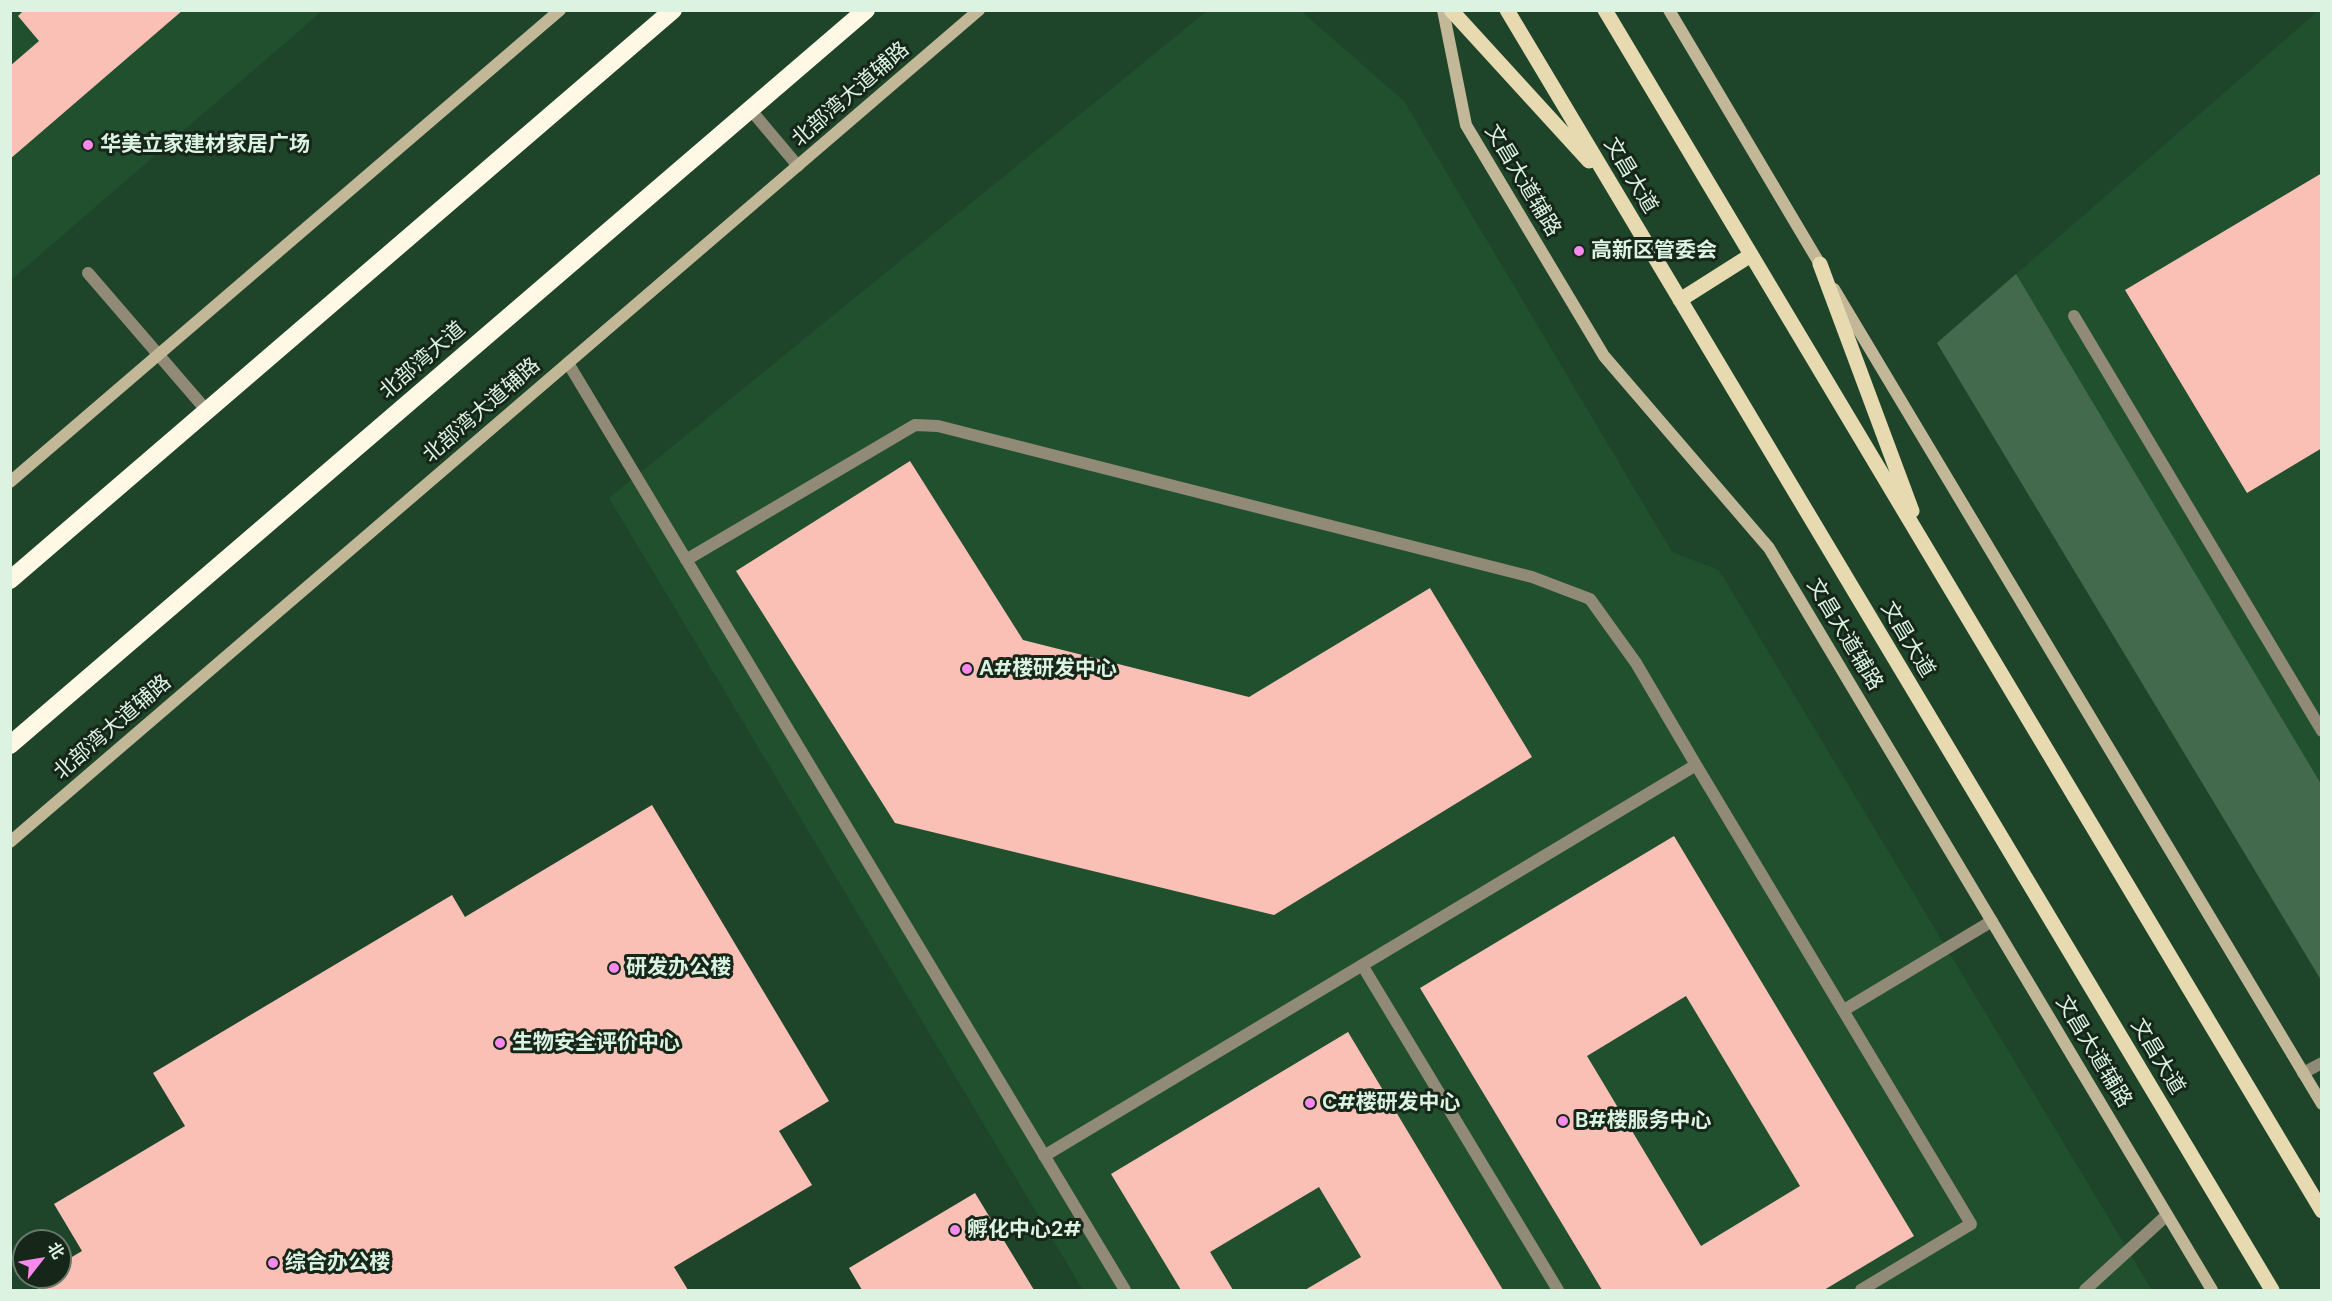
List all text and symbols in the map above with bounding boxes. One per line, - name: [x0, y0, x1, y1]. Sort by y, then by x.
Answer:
- street label: 北部湾大道辅路: [787, 37, 915, 153]
- street label: 文昌大道辅路: [1479, 121, 1565, 241]
- place label: 华美立家建材家居广场: [100, 132, 310, 158]
- street label: 文昌大道: [1598, 134, 1662, 218]
- marker: 华美立家建材家居广场: [81, 138, 95, 152]
- place label: 高新区管委会: [1591, 238, 1717, 264]
- marker: 高新区管委会: [1572, 244, 1586, 258]
- street label: 北部湾大道: [375, 317, 471, 405]
- street label: 北部湾大道辅路: [418, 353, 546, 469]
- street label: 文昌大道辅路: [1801, 575, 1887, 695]
- street label: 文昌大道: [1875, 598, 1939, 682]
- place label: A#楼研发中心: [979, 656, 1117, 682]
- marker: A#楼研发中心: [960, 662, 974, 676]
- street label: 北部湾大道辅路: [49, 670, 177, 786]
- place label: 研发办公楼: [626, 955, 731, 981]
- marker: 研发办公楼: [607, 961, 621, 975]
- street label: 文昌大道辅路: [2050, 992, 2136, 1112]
- street label: 文昌大道: [2125, 1015, 2189, 1099]
- place label: 生物安全评价中心: [512, 1030, 680, 1056]
- marker: 生物安全评价中心: [493, 1036, 507, 1050]
- place label: C#楼研发中心: [1322, 1090, 1460, 1116]
- marker: C#楼研发中心: [1303, 1096, 1317, 1110]
- place label: B#楼服务中心: [1575, 1108, 1711, 1134]
- marker: B#楼服务中心: [1556, 1114, 1570, 1128]
- place label: 孵化中心2#: [967, 1217, 1082, 1243]
- marker: 孵化中心2#: [948, 1223, 962, 1237]
- north arrow: [12, 1229, 72, 1289]
- text: 北: [43, 1238, 69, 1263]
- place label: 综合办公楼: [285, 1250, 390, 1276]
- marker: 综合办公楼: [266, 1256, 280, 1270]

